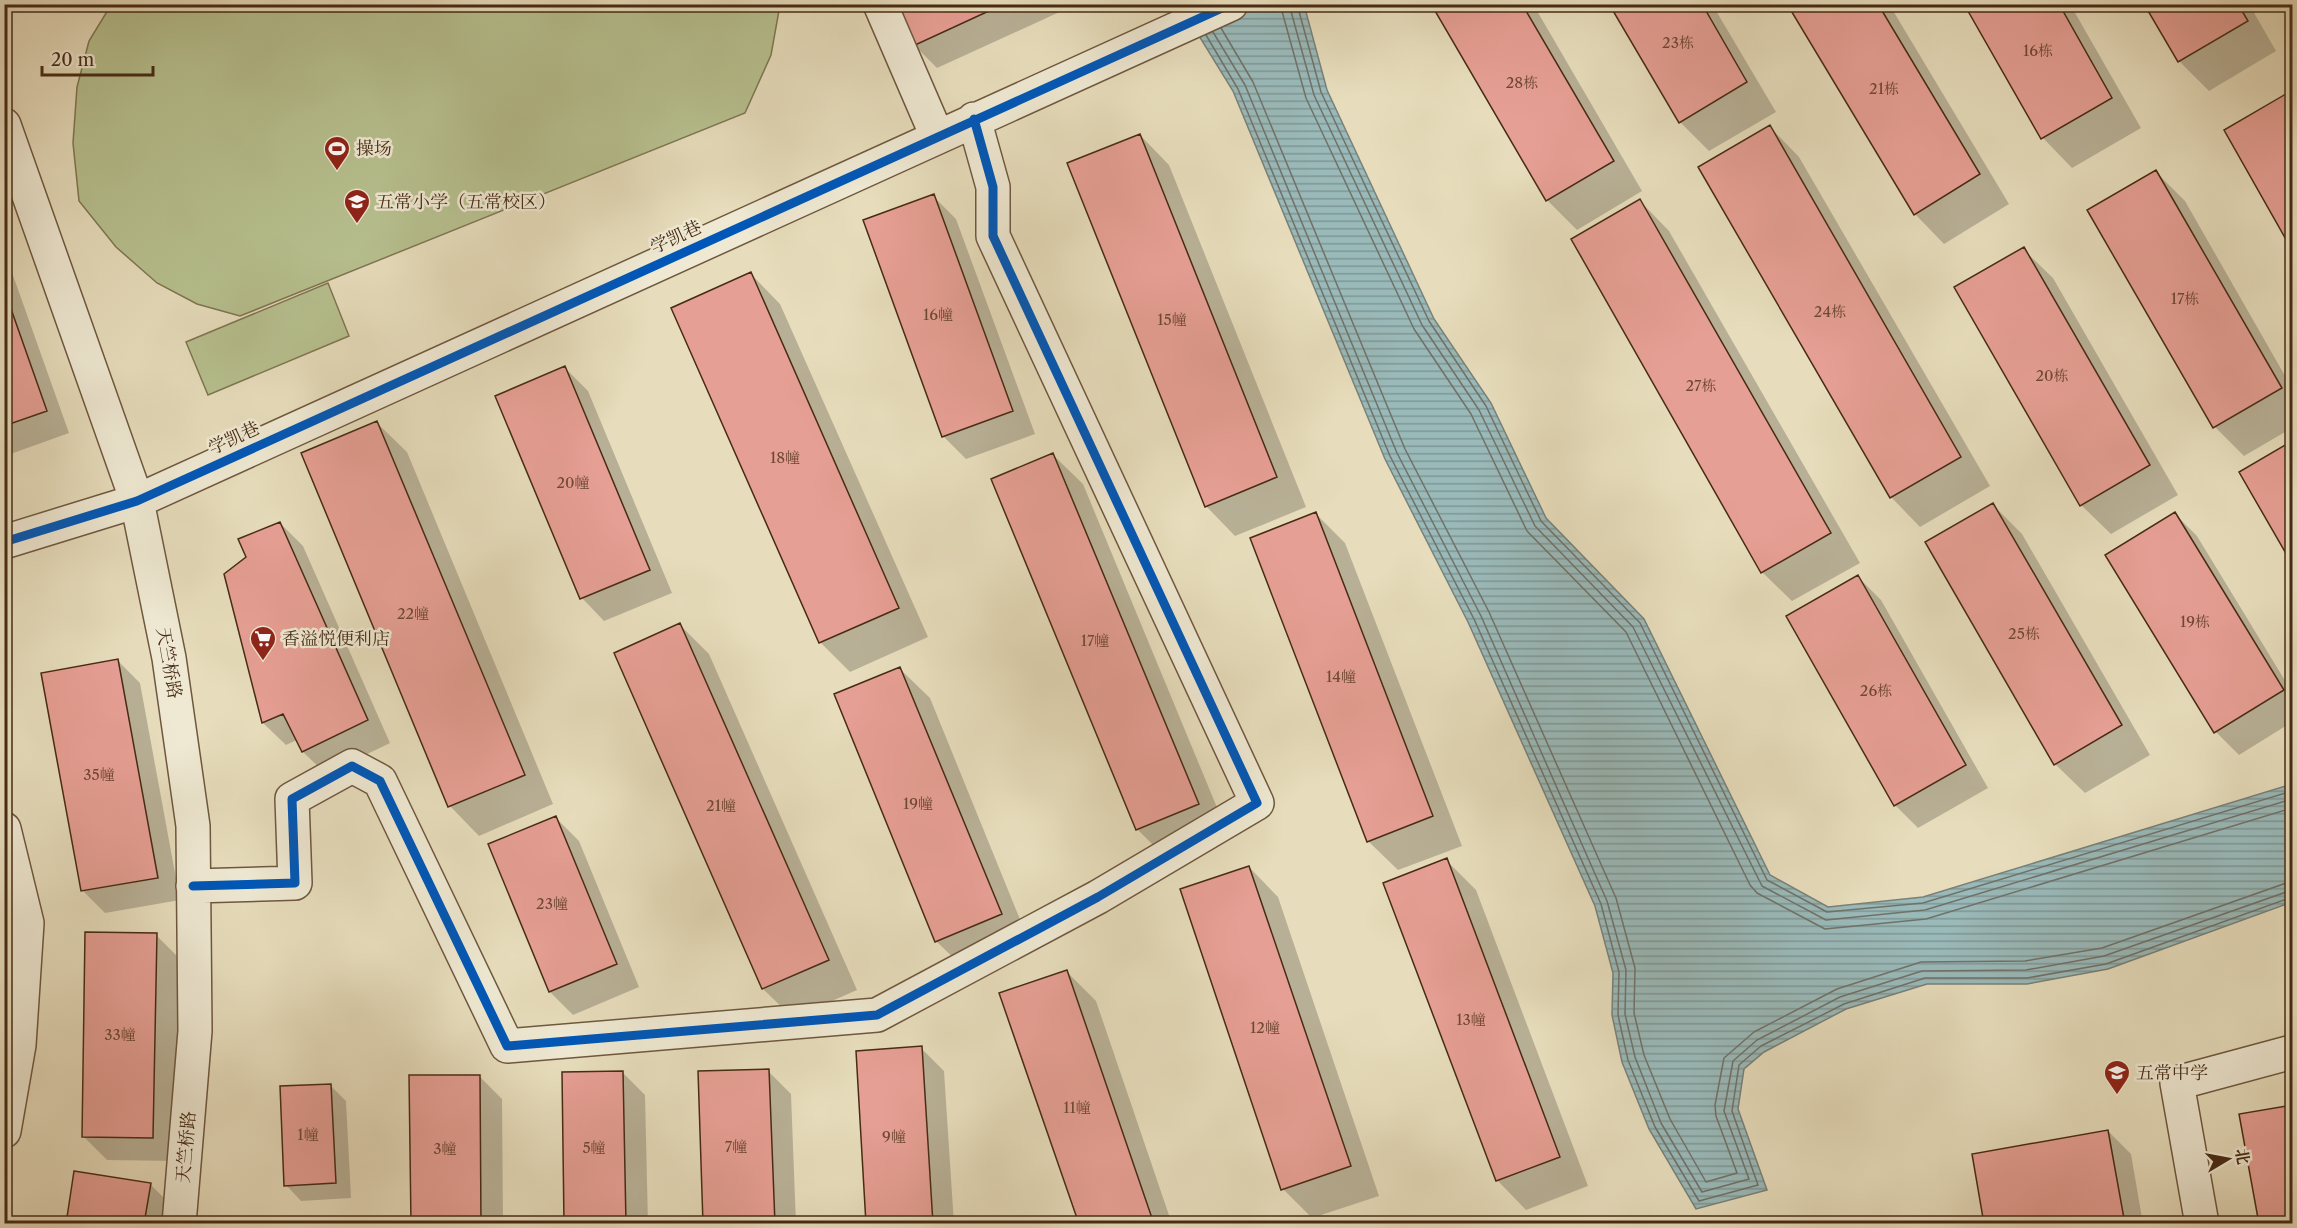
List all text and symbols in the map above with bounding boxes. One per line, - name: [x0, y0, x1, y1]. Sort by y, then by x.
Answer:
- house number: 23栋: [1662, 33, 1694, 52]
- scale bar: [42, 39, 153, 77]
- house number: 16栋: [2023, 41, 2053, 60]
- text: 20 m: [51, 49, 95, 71]
- house number: 28栋: [1506, 73, 1538, 92]
- house number: 21栋: [1869, 79, 1899, 98]
- sports icon: 操场: [322, 134, 352, 172]
- place label: 操场: [356, 138, 392, 160]
- school or university icon: 五常小学（五常校区）: [342, 187, 372, 225]
- place label: 五常小学（五常校区）: [376, 191, 556, 213]
- street label: 学凯巷: [647, 216, 705, 258]
- house number: 17栋: [2171, 289, 2199, 308]
- house number: 24栋: [1814, 302, 1846, 321]
- house number: 16幢: [923, 305, 953, 324]
- house number: 15幢: [1157, 310, 1187, 329]
- house number: 20栋: [2035, 366, 2069, 385]
- house number: 27栋: [1685, 376, 1717, 395]
- street label: 学凯巷: [205, 417, 263, 459]
- house number: 18幢: [770, 448, 800, 467]
- house number: 20幢: [556, 473, 590, 492]
- house number: 22幢: [397, 604, 429, 623]
- house number: 19栋: [2180, 612, 2210, 631]
- supermarket icon: 香溢悦便利店: [248, 624, 278, 662]
- house number: 25栋: [2008, 624, 2040, 643]
- street label: 天竺桥路: [152, 626, 186, 700]
- place label: 香溢悦便利店: [282, 628, 390, 650]
- house number: 17幢: [1081, 631, 1109, 650]
- house number: 14幢: [1326, 667, 1356, 686]
- house number: 26栋: [1860, 681, 1892, 700]
- house number: 35幢: [83, 765, 115, 784]
- house number: 19幢: [903, 794, 933, 813]
- house number: 21幢: [706, 796, 736, 815]
- house number: 23幢: [536, 894, 568, 913]
- house number: 13幢: [1456, 1010, 1486, 1029]
- house number: 12幢: [1250, 1018, 1280, 1037]
- house number: 33幢: [104, 1025, 136, 1044]
- school or university icon: 五常中学: [2102, 1058, 2132, 1096]
- place label: 五常中学: [2136, 1062, 2208, 1084]
- house number: 11幢: [1063, 1098, 1091, 1117]
- street label: 天竺桥路: [172, 1110, 200, 1184]
- house number: 1幢: [297, 1125, 319, 1144]
- house number: 9幢: [882, 1127, 906, 1146]
- north arrow: [2198, 1129, 2258, 1189]
- house number: 7幢: [725, 1137, 747, 1156]
- house number: 5幢: [582, 1138, 606, 1157]
- house number: 3幢: [433, 1139, 457, 1158]
- text: 北: [2232, 1147, 2254, 1166]

